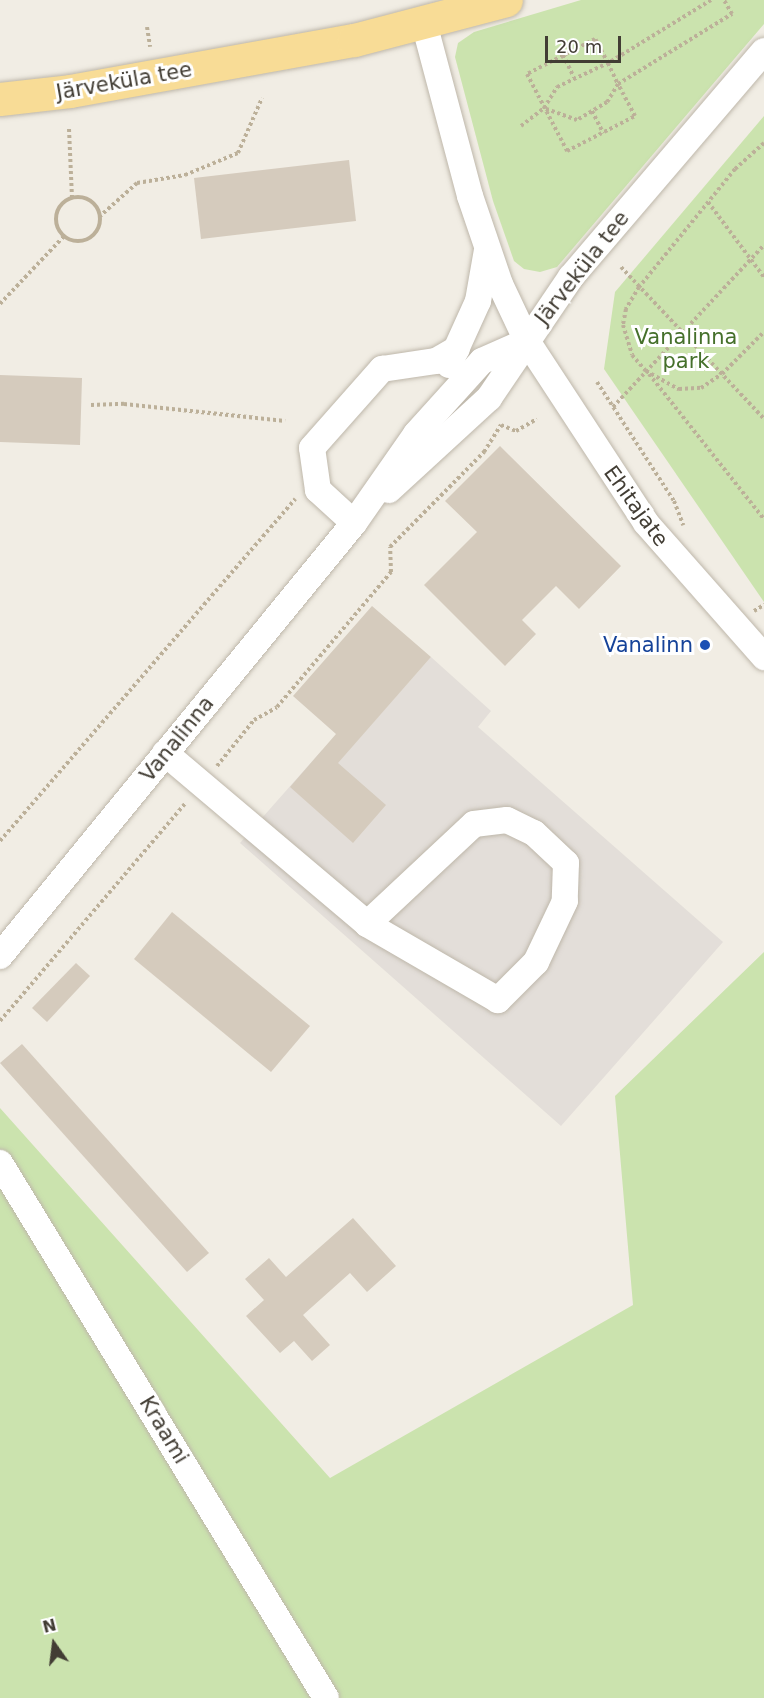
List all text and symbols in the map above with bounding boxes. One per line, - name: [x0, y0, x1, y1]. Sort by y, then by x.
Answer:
- scale bar: [548, 24, 624, 62]
- text: 20 m: [556, 36, 602, 57]
- street label: Järveküla tee: [54, 57, 194, 105]
- street label: Järveküla tee: [530, 206, 634, 330]
- park label: Vanalinna park: [635, 324, 737, 374]
- street label: Ehitajate: [598, 461, 674, 551]
- place label: Vanalinn: [603, 632, 693, 658]
- marker: Vanalinn: [698, 638, 712, 652]
- street label: Vanalinna: [135, 691, 219, 787]
- street label: Kraami: [134, 1392, 194, 1468]
- north arrow: [24, 1614, 84, 1674]
- text: N: [41, 1615, 58, 1637]

